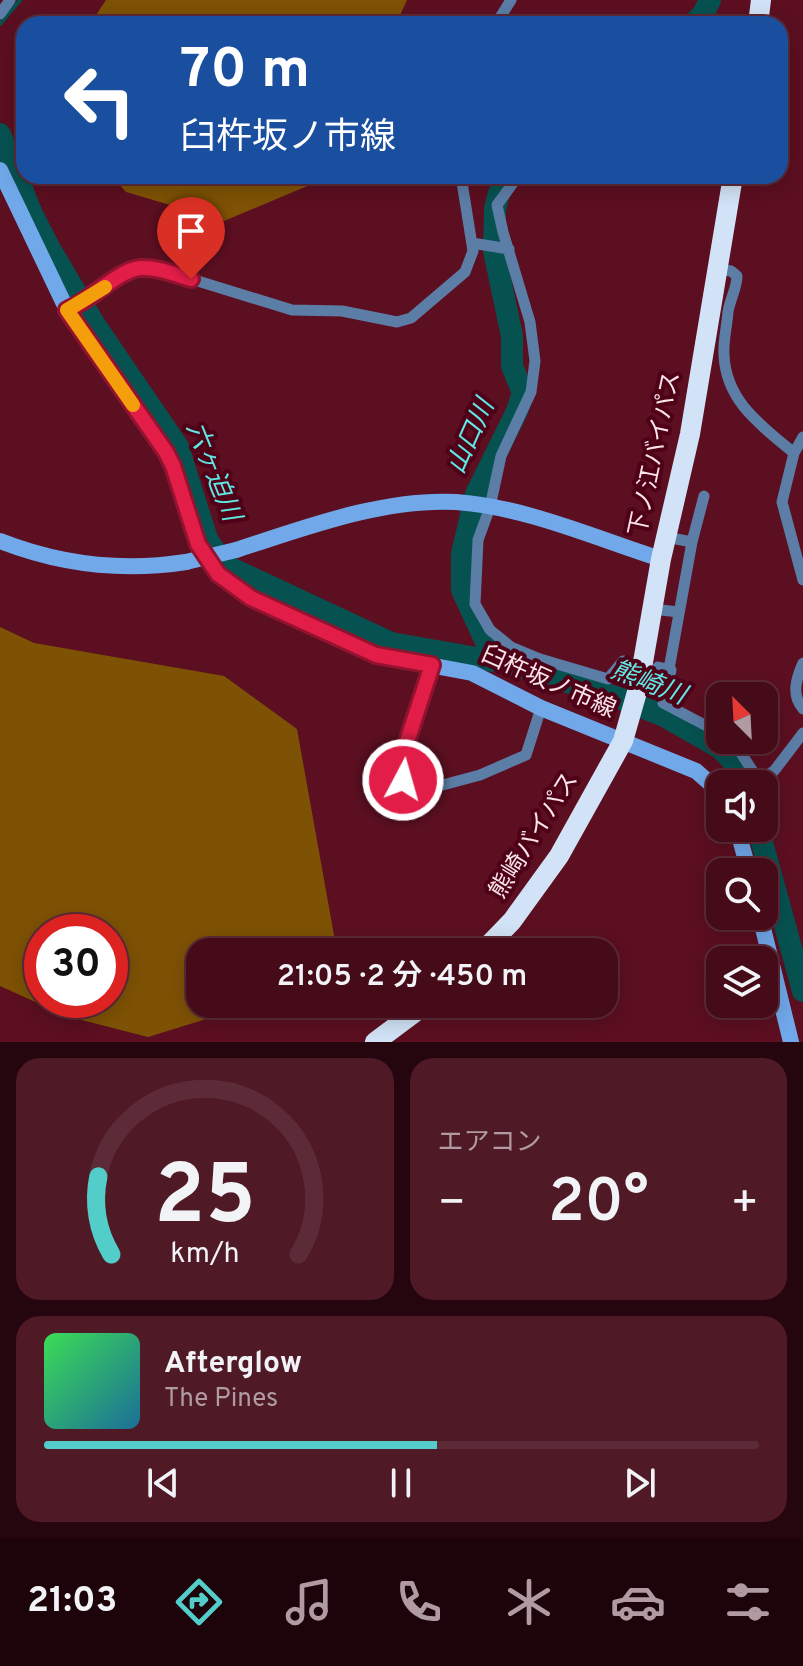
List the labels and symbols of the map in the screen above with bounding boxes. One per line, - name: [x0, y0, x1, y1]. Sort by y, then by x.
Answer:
- pin: [157, 197, 225, 279]
- street label: 下ノ江バイパス: [624, 369, 688, 539]
- water label: 山口川: [441, 392, 504, 479]
- water label: 六ヶ迫川: [177, 418, 248, 529]
- street label: 臼杵坂ノ市線: [476, 640, 620, 726]
- water label: 熊崎川: [606, 655, 693, 714]
- north arrow: [706, 682, 778, 754]
- position arrow: [361, 738, 445, 822]
- street label: 熊崎バイパス: [484, 767, 586, 905]
- speed limit sign: 30: [24, 914, 128, 1018]

